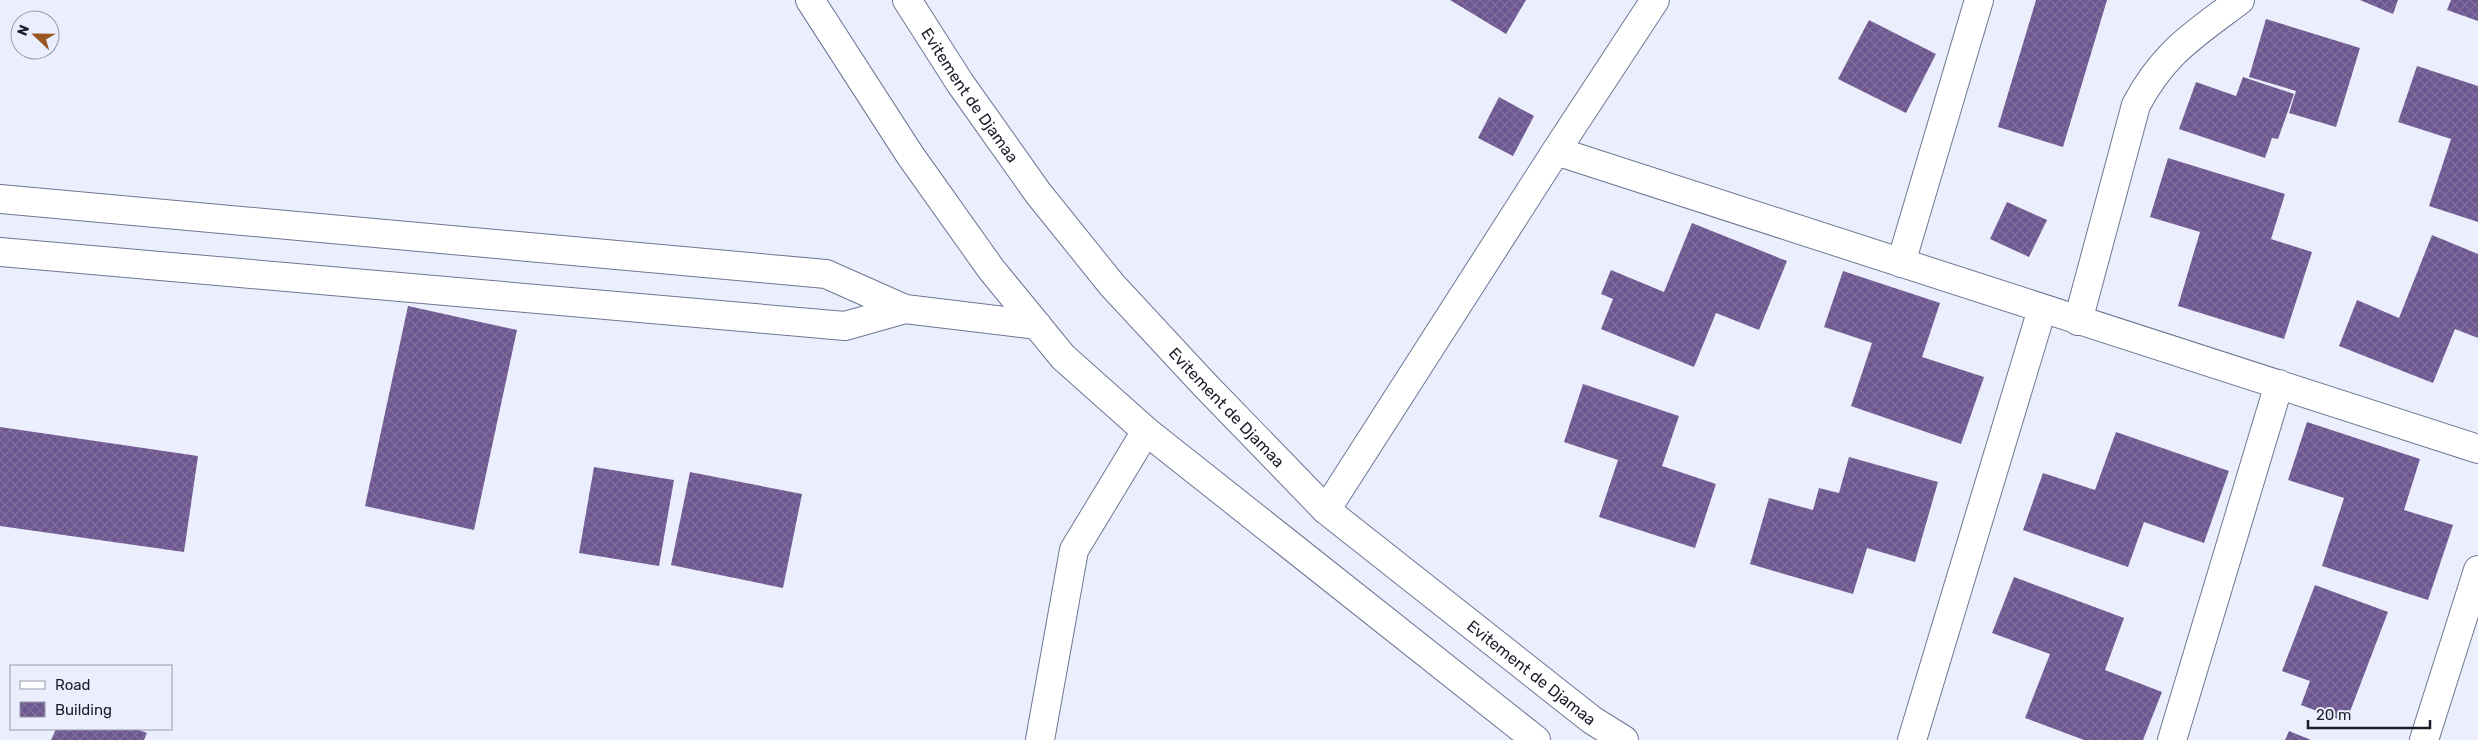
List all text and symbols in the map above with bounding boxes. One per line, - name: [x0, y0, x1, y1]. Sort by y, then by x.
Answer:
- north arrow: [10, 10, 60, 60]
- text: N: [14, 22, 33, 38]
- street label: Evitement de Djamaa: [918, 24, 1023, 166]
- street label: Evitement de Djamaa: [1165, 343, 1289, 471]
- street label: Evitement de Djamaa: [1464, 616, 1600, 729]
- legend: [10, 665, 172, 730]
- text: Road: [55, 676, 91, 694]
- scale bar: [2308, 698, 2430, 730]
- text: Building: [55, 701, 112, 719]
- text: 20 m: [2316, 706, 2351, 724]

